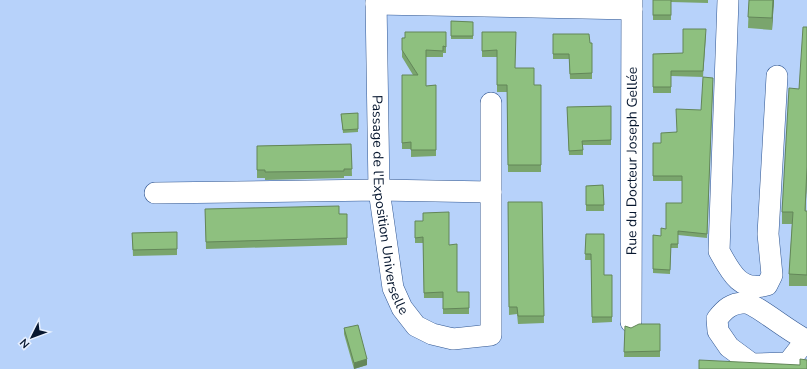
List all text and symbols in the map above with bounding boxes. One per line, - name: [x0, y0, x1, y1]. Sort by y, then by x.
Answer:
- street label: Rue du Docteur Joseph Gellée: [622, 67, 642, 255]
- street label: Passage de l'Exposition Universelle: [368, 95, 413, 319]
- north arrow: [12, 317, 52, 357]
- text: N: [17, 335, 33, 351]

